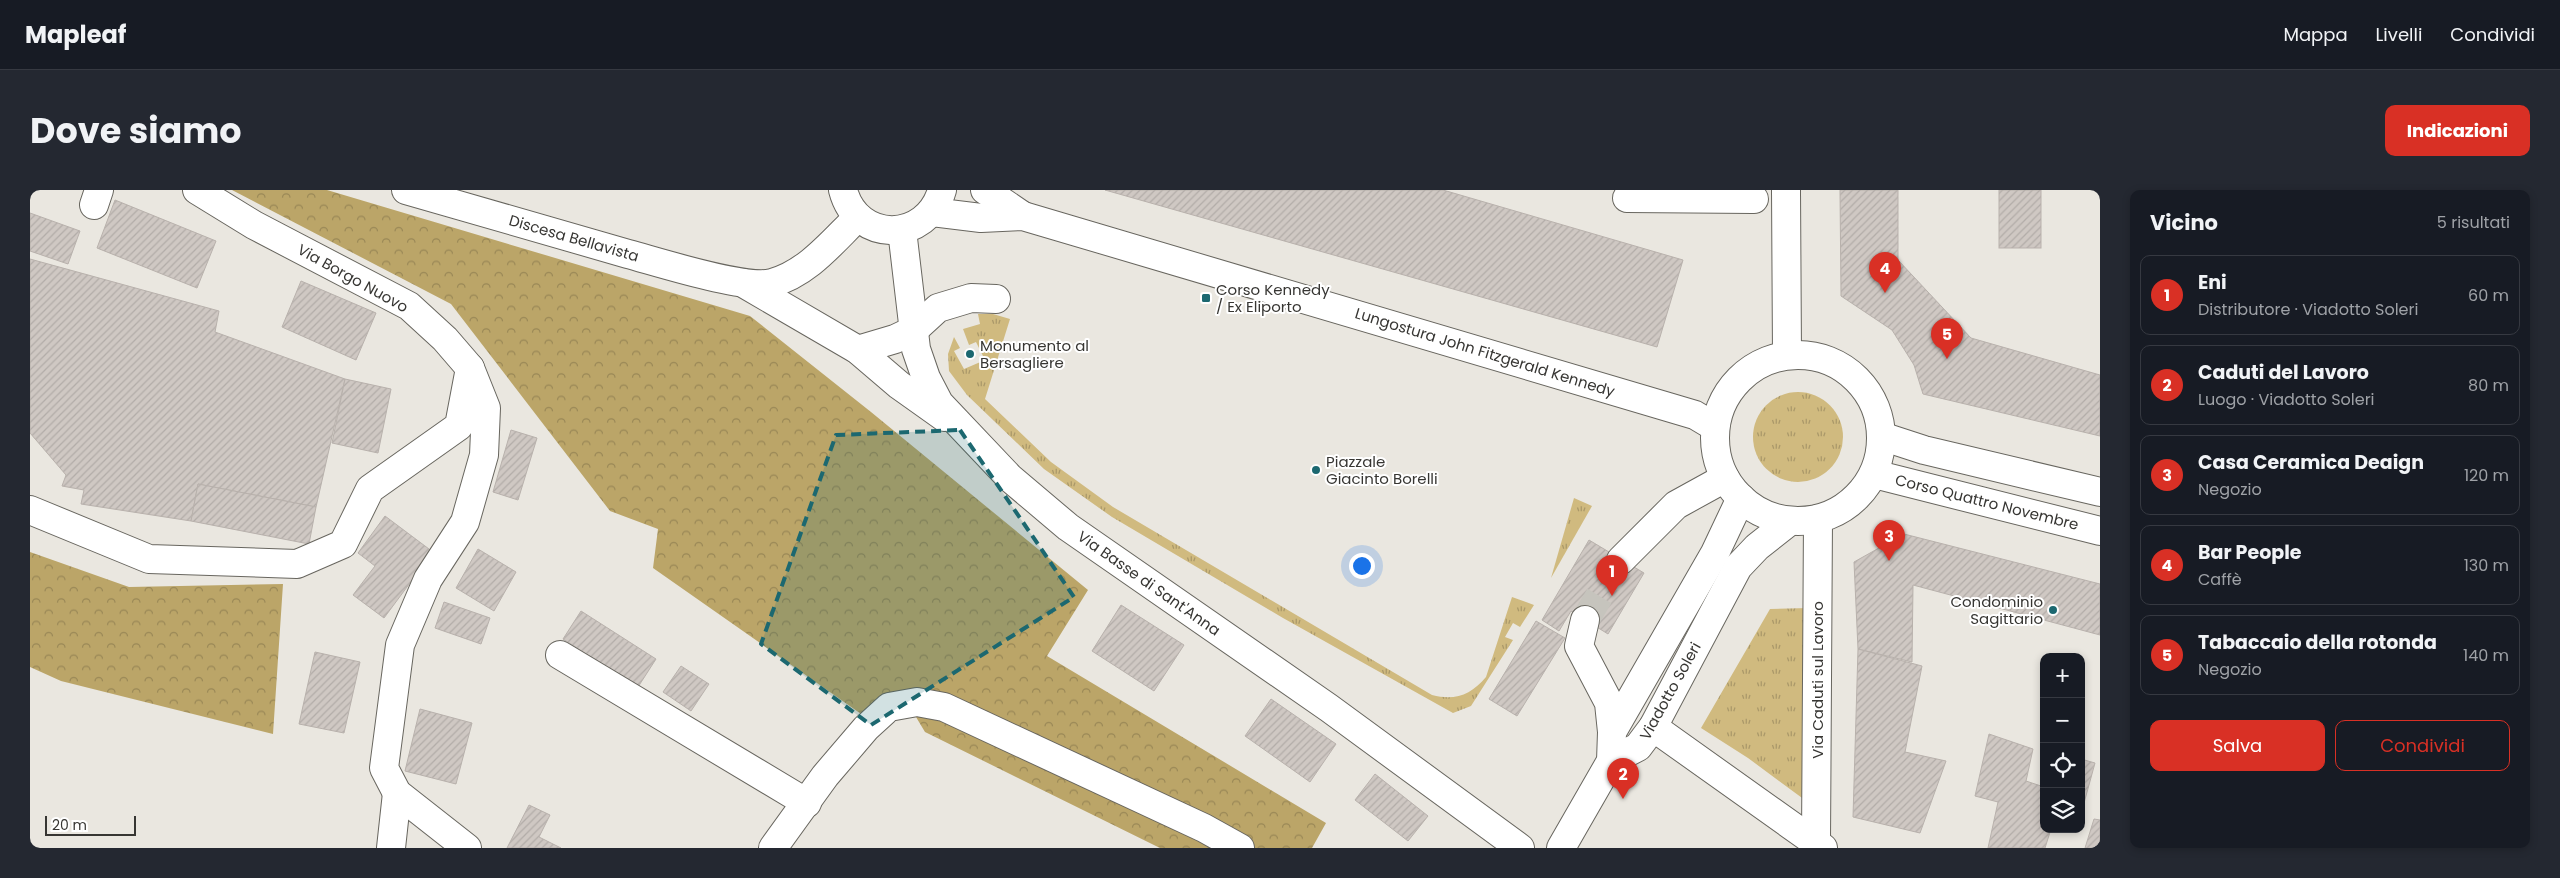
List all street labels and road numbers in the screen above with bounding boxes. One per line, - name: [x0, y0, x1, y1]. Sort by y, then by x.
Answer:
- street label: Discesa Bellavista: [507, 209, 641, 267]
- street label: Via Borgo Nuovo: [294, 239, 412, 317]
- street label: Lungostura John Fitzgerald Kennedy: [1352, 302, 1618, 402]
- street label: Corso Quattro Novembre: [1893, 469, 2081, 535]
- street label: Via Basse di Sant'Anna: [1073, 526, 1225, 640]
- street label: Via Caduti sul Lavoro: [1807, 601, 1828, 759]
- street label: Viadotto Soleri: [1634, 638, 1706, 744]

